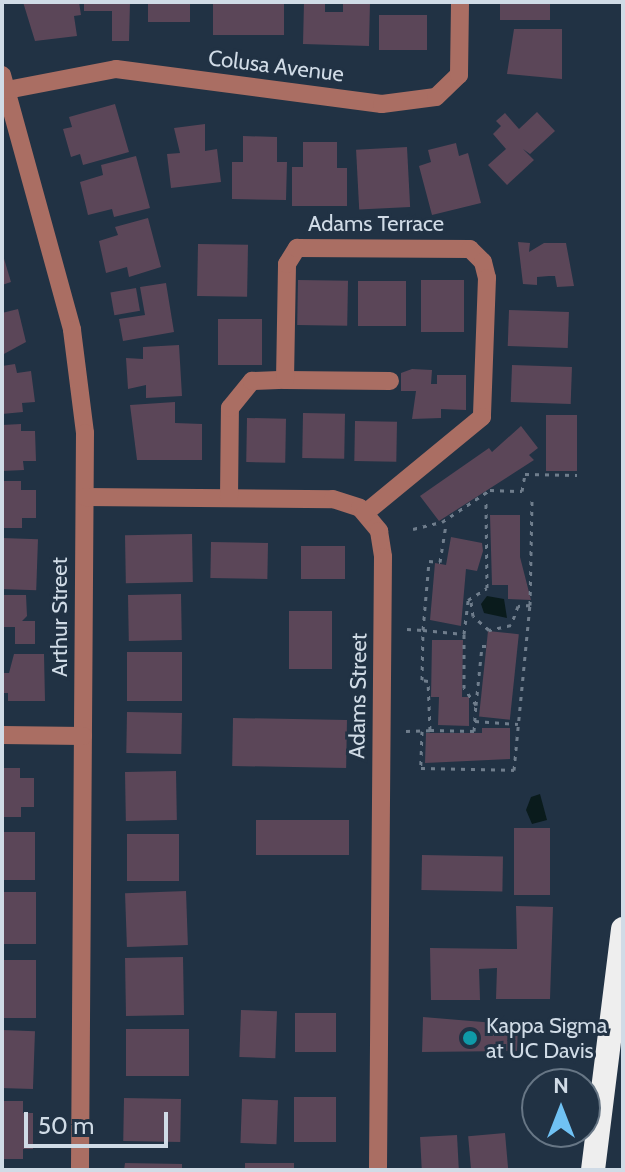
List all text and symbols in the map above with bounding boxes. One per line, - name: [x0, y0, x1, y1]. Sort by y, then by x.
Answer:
- street label: Colusa Avenue: [207, 45, 345, 87]
- street label: Adams Terrace: [308, 211, 444, 237]
- street label: Arthur Street: [47, 557, 73, 677]
- street label: Adams Street: [344, 633, 372, 759]
- place label: Kappa Sigma at UC Davis: [486, 1012, 607, 1064]
- marker: Kappa Sigma at UC Davis: [461, 1029, 479, 1047]
- north arrow: [521, 1068, 601, 1148]
- text: N: [553, 1072, 569, 1099]
- scale bar: [28, 1096, 172, 1146]
- text: 50 m: [38, 1111, 94, 1140]

